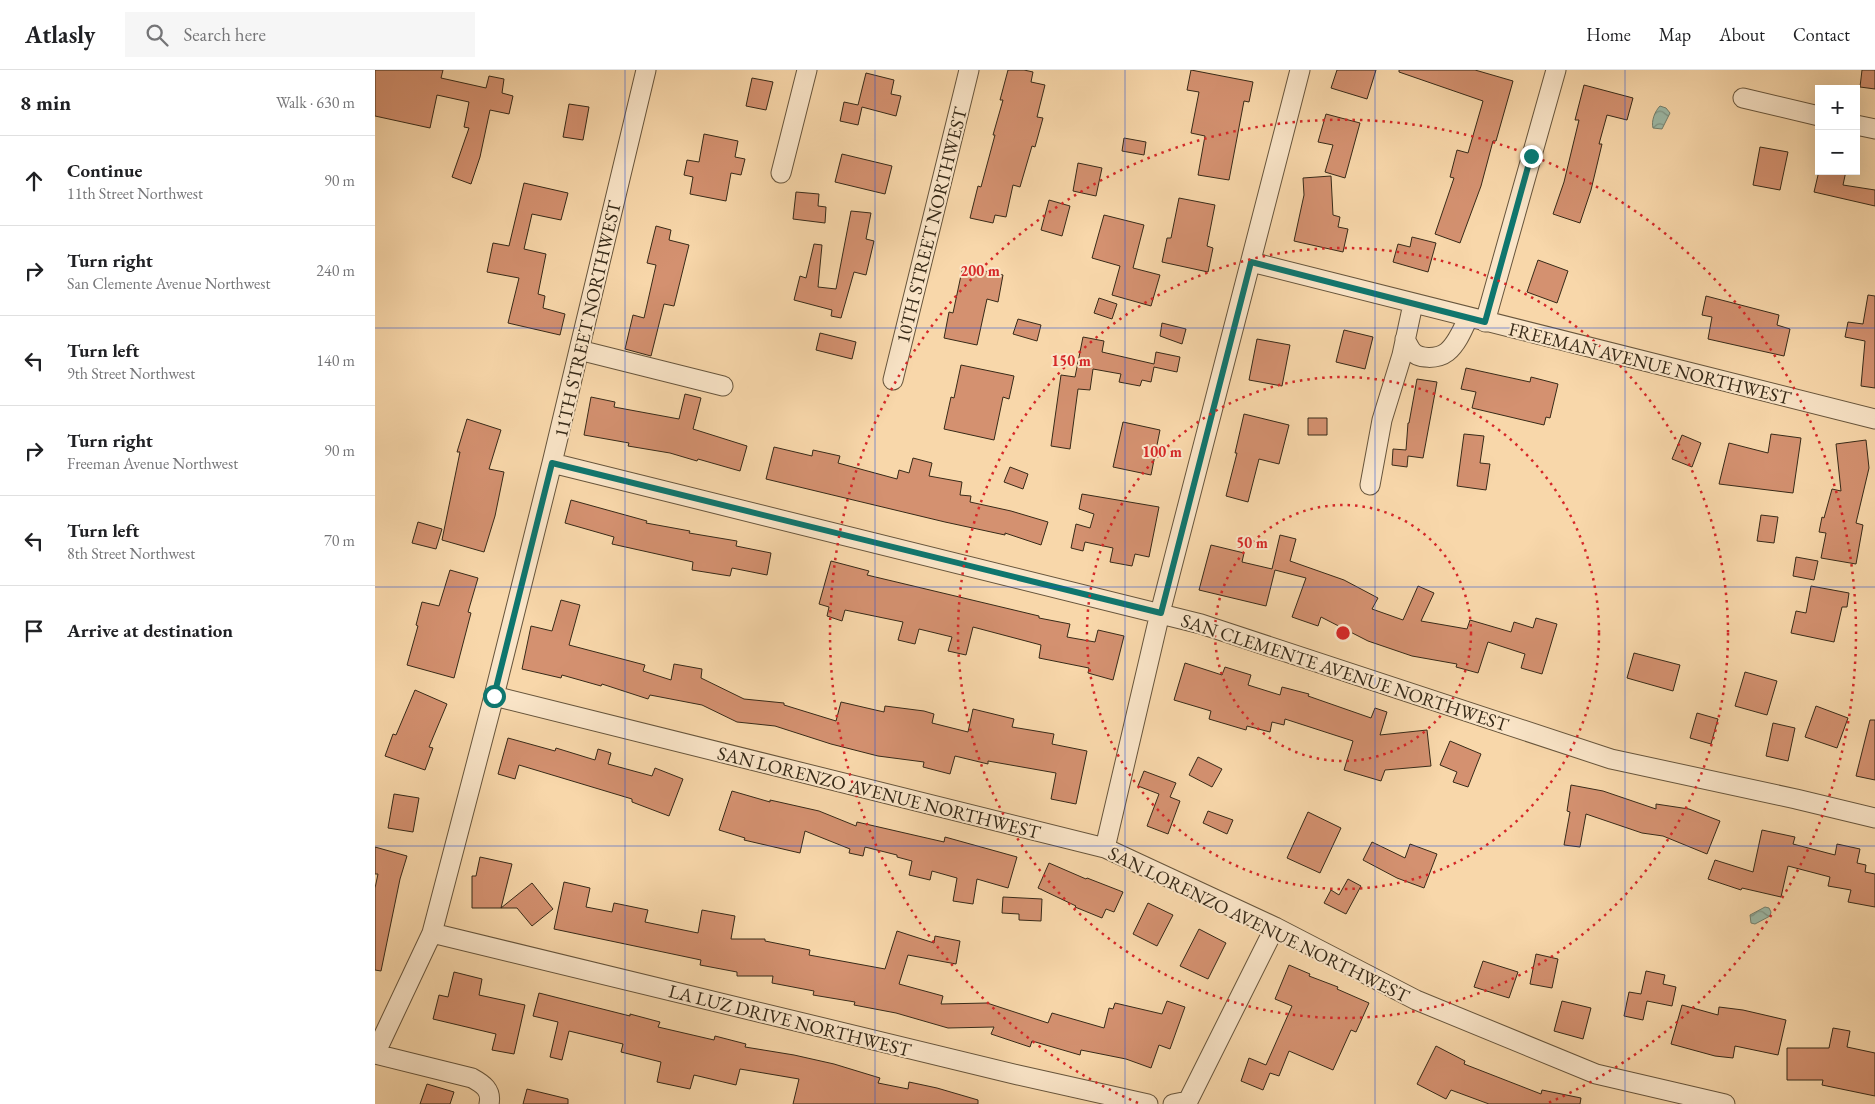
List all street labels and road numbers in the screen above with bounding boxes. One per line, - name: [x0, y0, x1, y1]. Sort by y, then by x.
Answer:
- street label: 10TH STREET NORTHWEST: [890, 104, 973, 346]
- street label: 11TH STREET NORTHWEST: [548, 198, 627, 440]
- street label: FREEMAN AVENUE NORTHWEST: [1506, 316, 1794, 411]
- street label: SAN CLEMENTE AVENUE NORTHWEST: [1178, 608, 1512, 737]
- street label: SAN LORENZO AVENUE NORTHWEST: [715, 740, 1043, 845]
- street label: SAN LORENZO AVENUE NORTHWEST: [1104, 840, 1414, 1009]
- street label: LA LUZ DRIVE NORTHWEST: [666, 978, 914, 1063]

